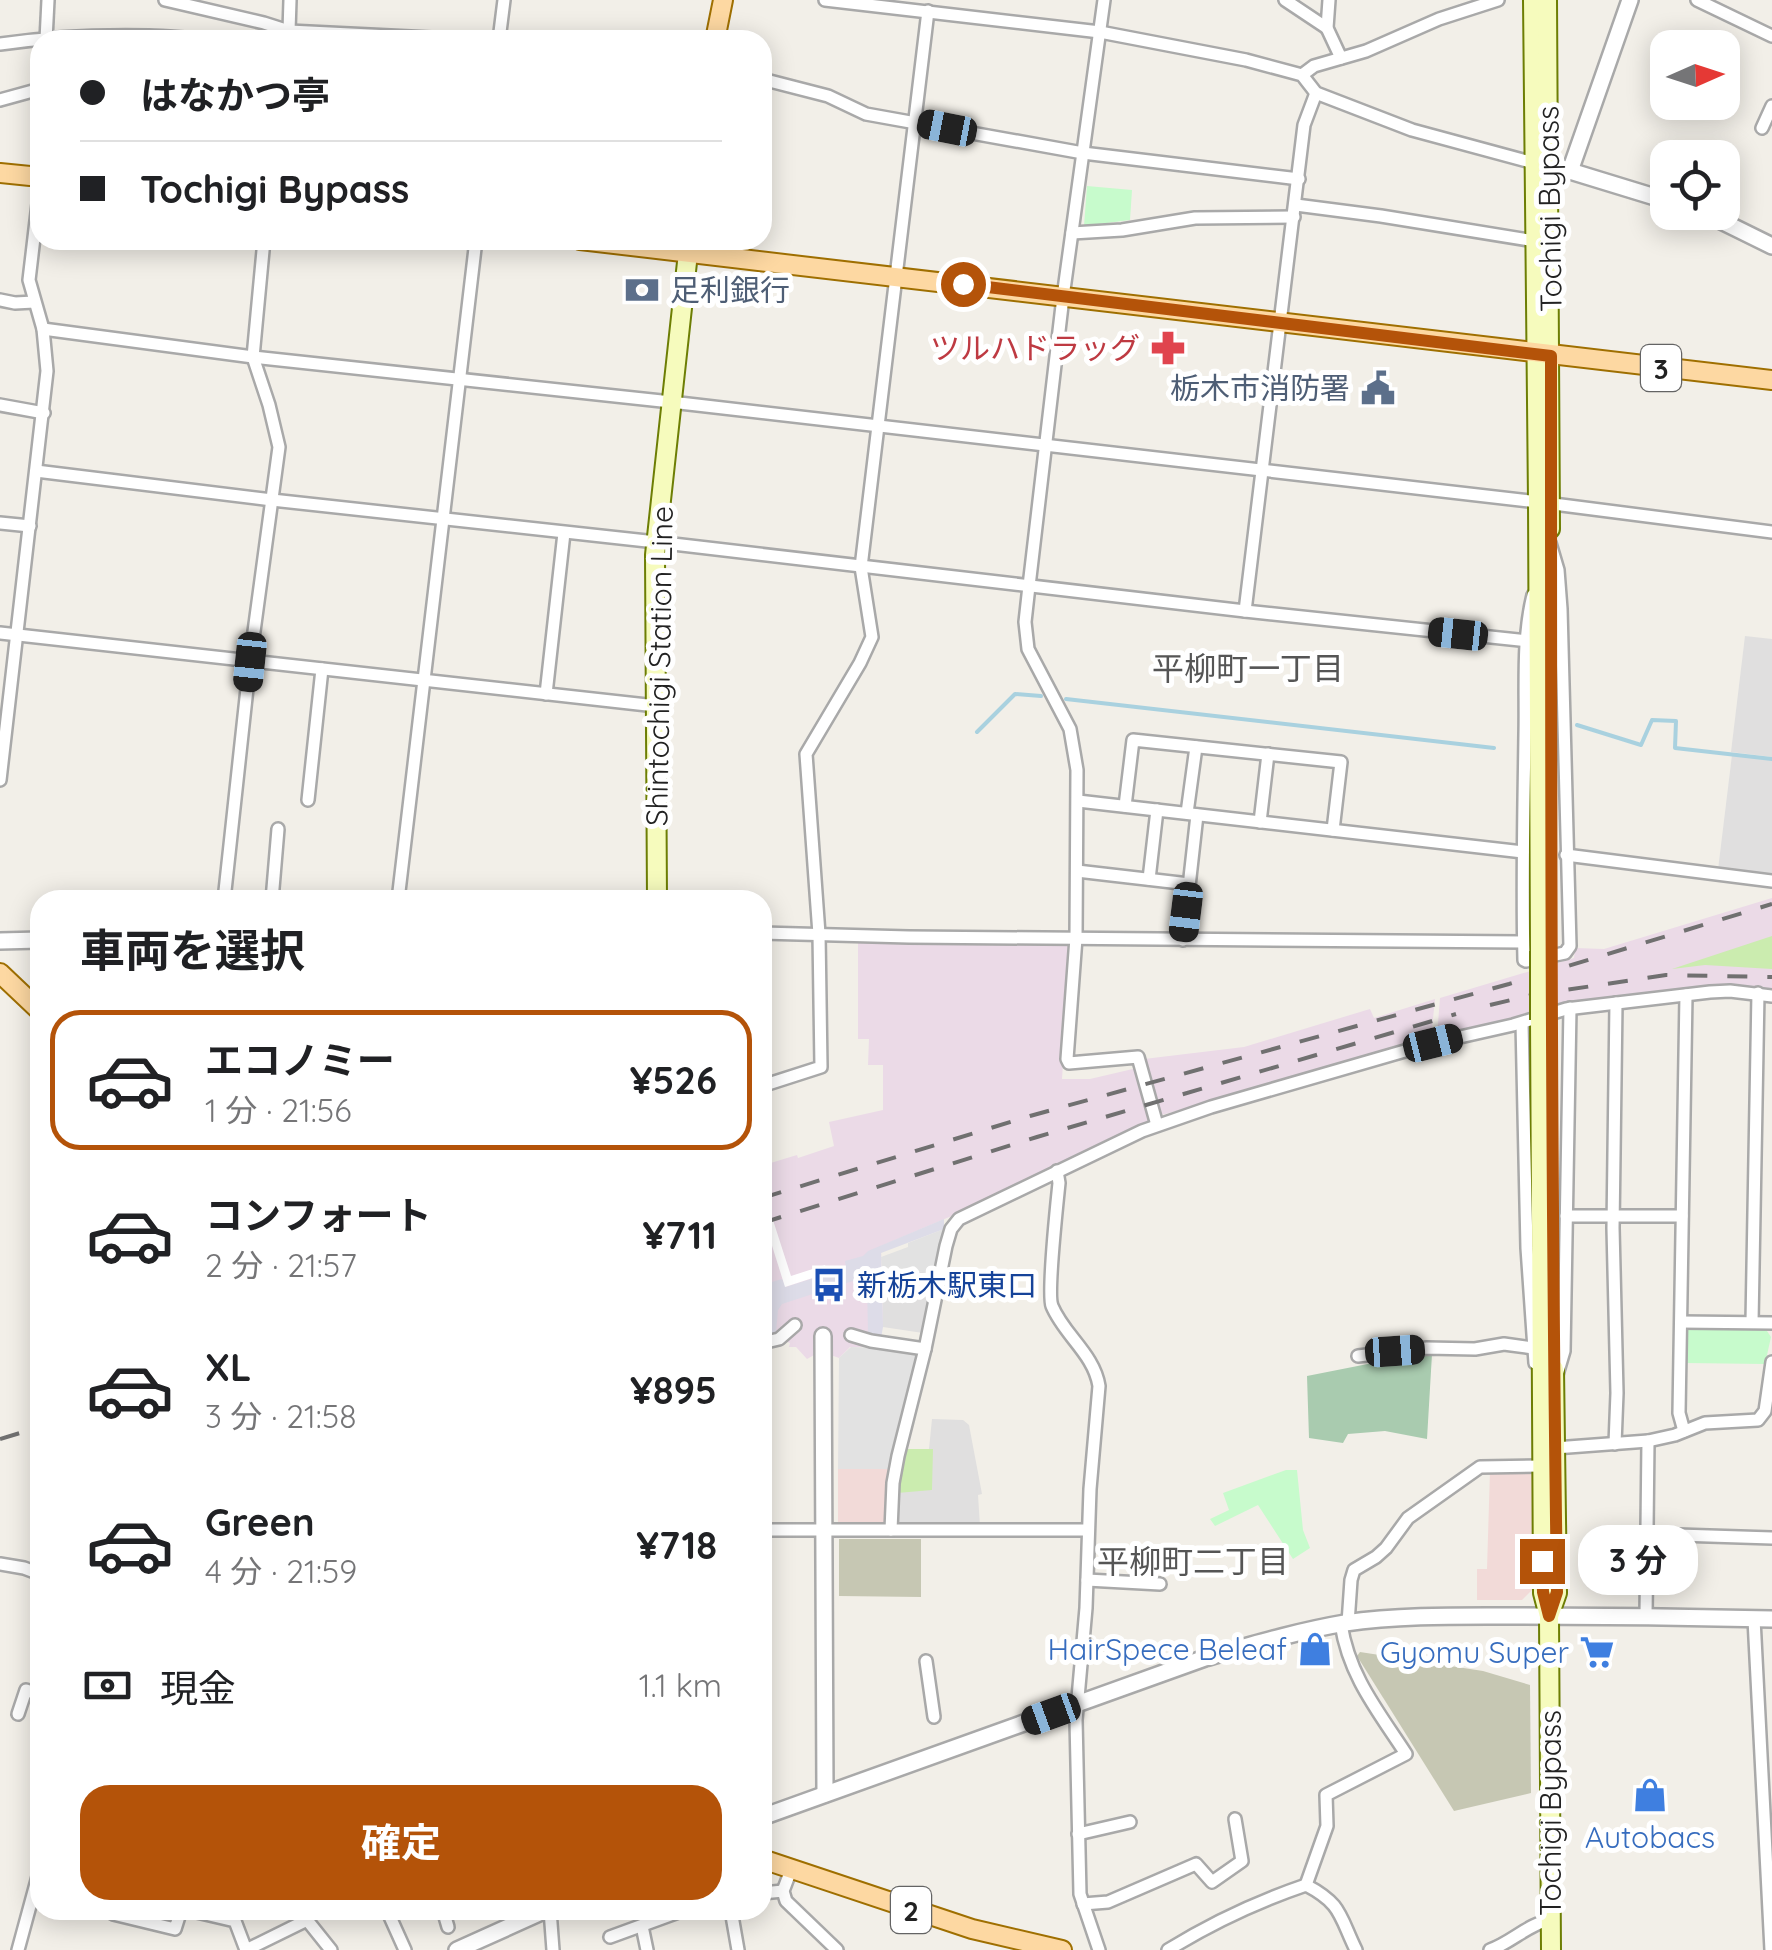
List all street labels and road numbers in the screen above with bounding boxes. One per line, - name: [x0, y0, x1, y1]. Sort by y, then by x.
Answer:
- street label: Tochigi Bypass: [1528, 106, 1570, 312]
- road number: 3: [1641, 345, 1681, 391]
- street label: Shintochigi Station Line: [637, 506, 681, 826]
- street label: Tochigi Bypass: [1531, 1710, 1569, 1916]
- road number: 2: [891, 1887, 931, 1933]

